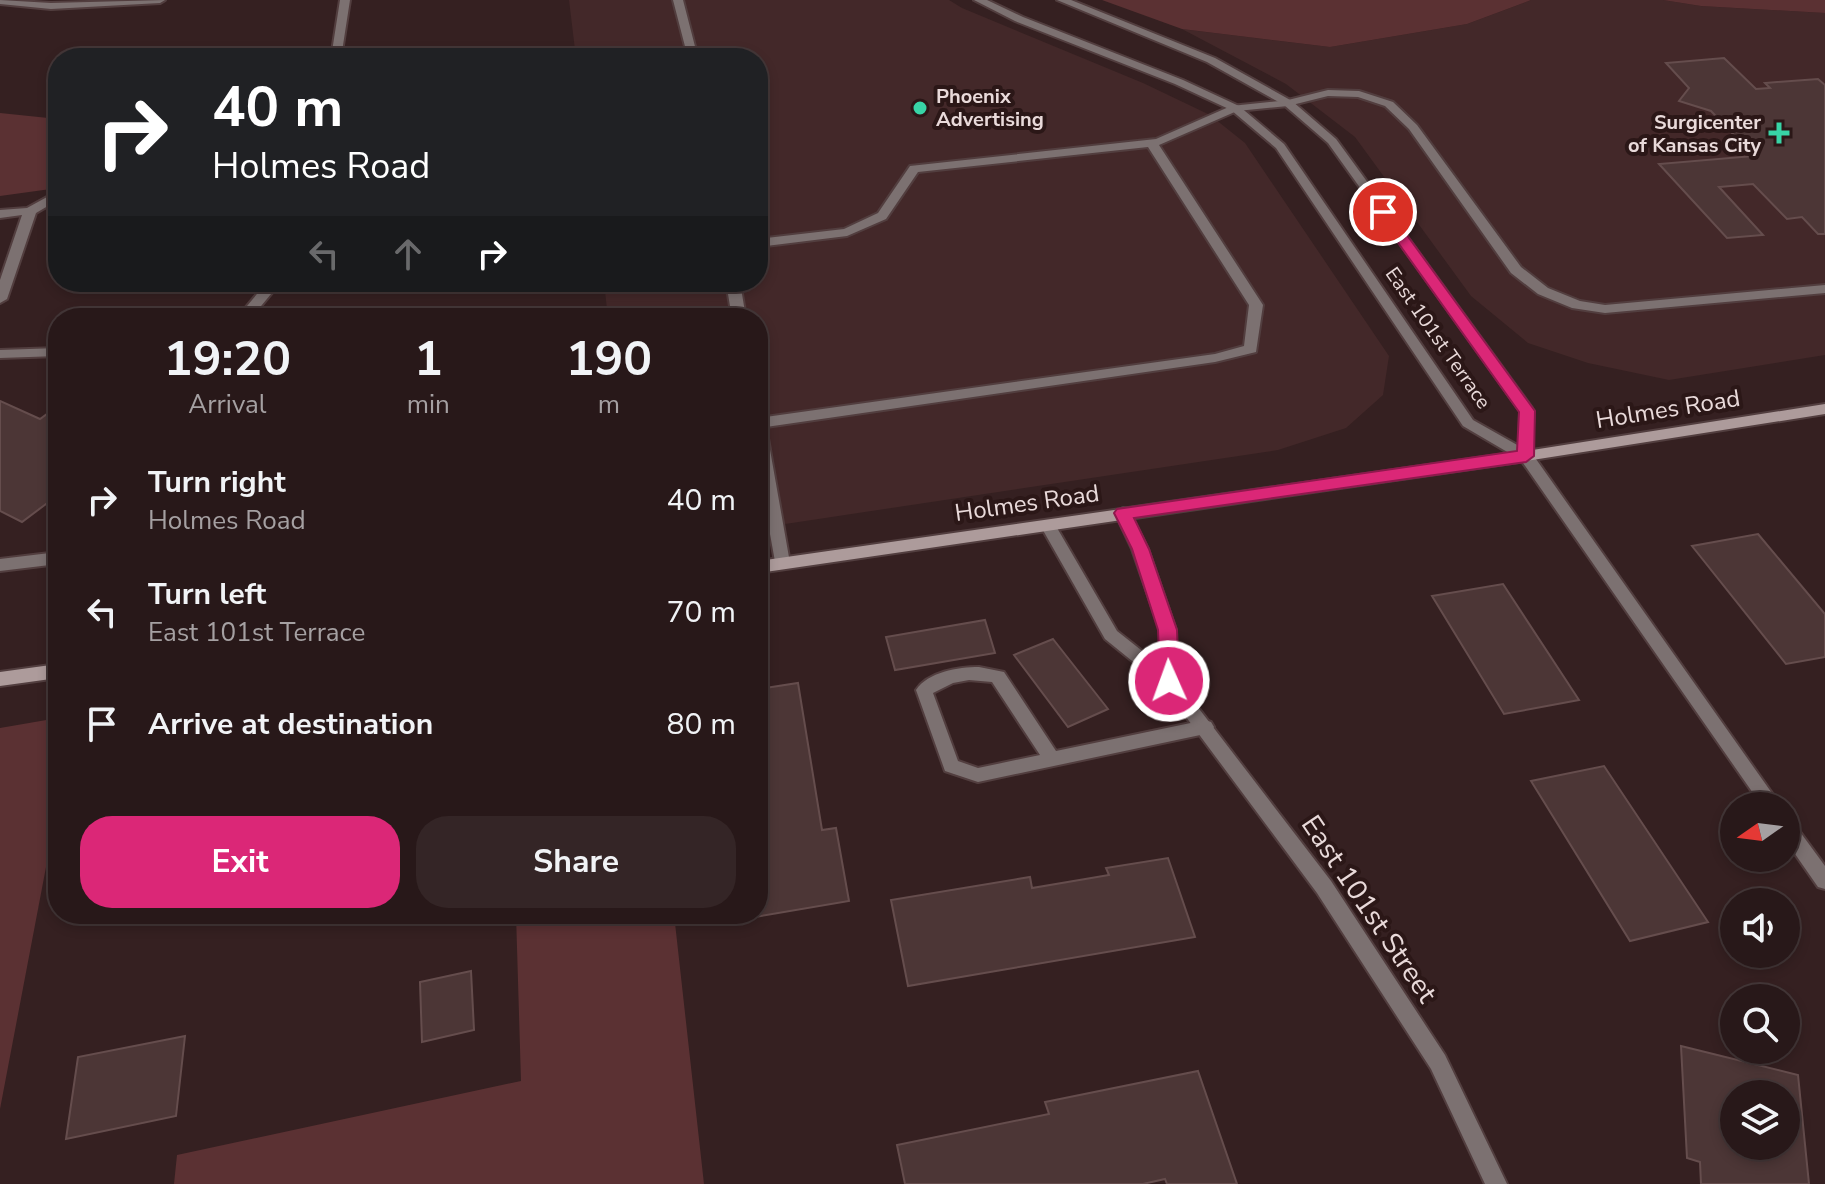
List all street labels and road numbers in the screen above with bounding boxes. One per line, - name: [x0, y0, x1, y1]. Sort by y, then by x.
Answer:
- street label: East 101st Terrace: [1379, 262, 1497, 414]
- street label: Holmes Road: [1594, 382, 1742, 436]
- street label: Holmes Road: [953, 477, 1101, 529]
- street label: East 101st Street: [1292, 808, 1446, 1010]

